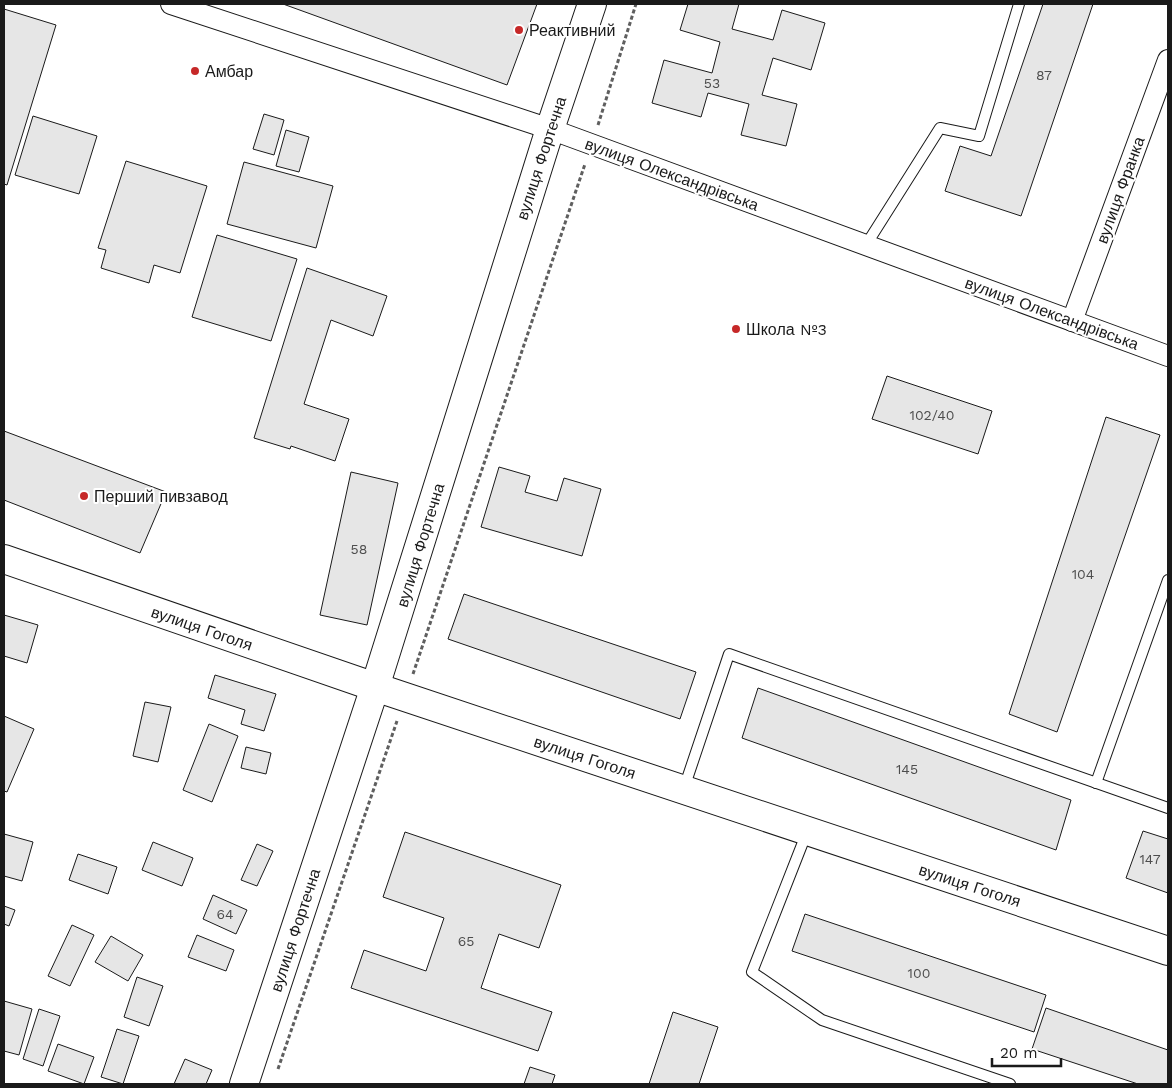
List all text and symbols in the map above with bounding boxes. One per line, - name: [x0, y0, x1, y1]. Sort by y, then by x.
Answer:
- place label: Реактивний: [529, 21, 615, 40]
- marker: Реактивний: [513, 24, 525, 36]
- place label: Амбар: [205, 62, 253, 81]
- marker: Амбар: [189, 65, 201, 77]
- house number: 87: [1036, 67, 1052, 83]
- house number: 53: [704, 75, 720, 91]
- street label: вулиця Фортечна: [513, 94, 570, 222]
- street label: вулиця Олександрівська: [582, 134, 761, 215]
- street label: вулиця Франка: [1092, 134, 1149, 246]
- street label: вулиця Олександрівська: [962, 273, 1141, 354]
- place label: Школа №3: [746, 320, 827, 339]
- marker: Школа №3: [730, 323, 742, 335]
- house number: 102/40: [909, 407, 955, 423]
- street label: вулиця Фортечна: [393, 481, 448, 609]
- place label: Перший пивзавод: [94, 487, 228, 506]
- marker: Перший пивзавод: [78, 490, 90, 502]
- house number: 58: [351, 541, 367, 557]
- house number: 104: [1072, 566, 1094, 582]
- street label: вулиця Гоголя: [149, 602, 255, 655]
- street label: вулиця Гоголя: [532, 732, 638, 783]
- house number: 145: [896, 761, 918, 777]
- house number: 147: [1139, 851, 1161, 867]
- street label: вулиця Гоголя: [917, 860, 1023, 911]
- street label: вулиця Фортечна: [267, 866, 324, 994]
- house number: 64: [216, 906, 234, 922]
- house number: 65: [458, 933, 474, 949]
- house number: 100: [908, 965, 930, 981]
- scale bar: [992, 1036, 1061, 1068]
- text: 20 m: [1000, 1044, 1038, 1062]

